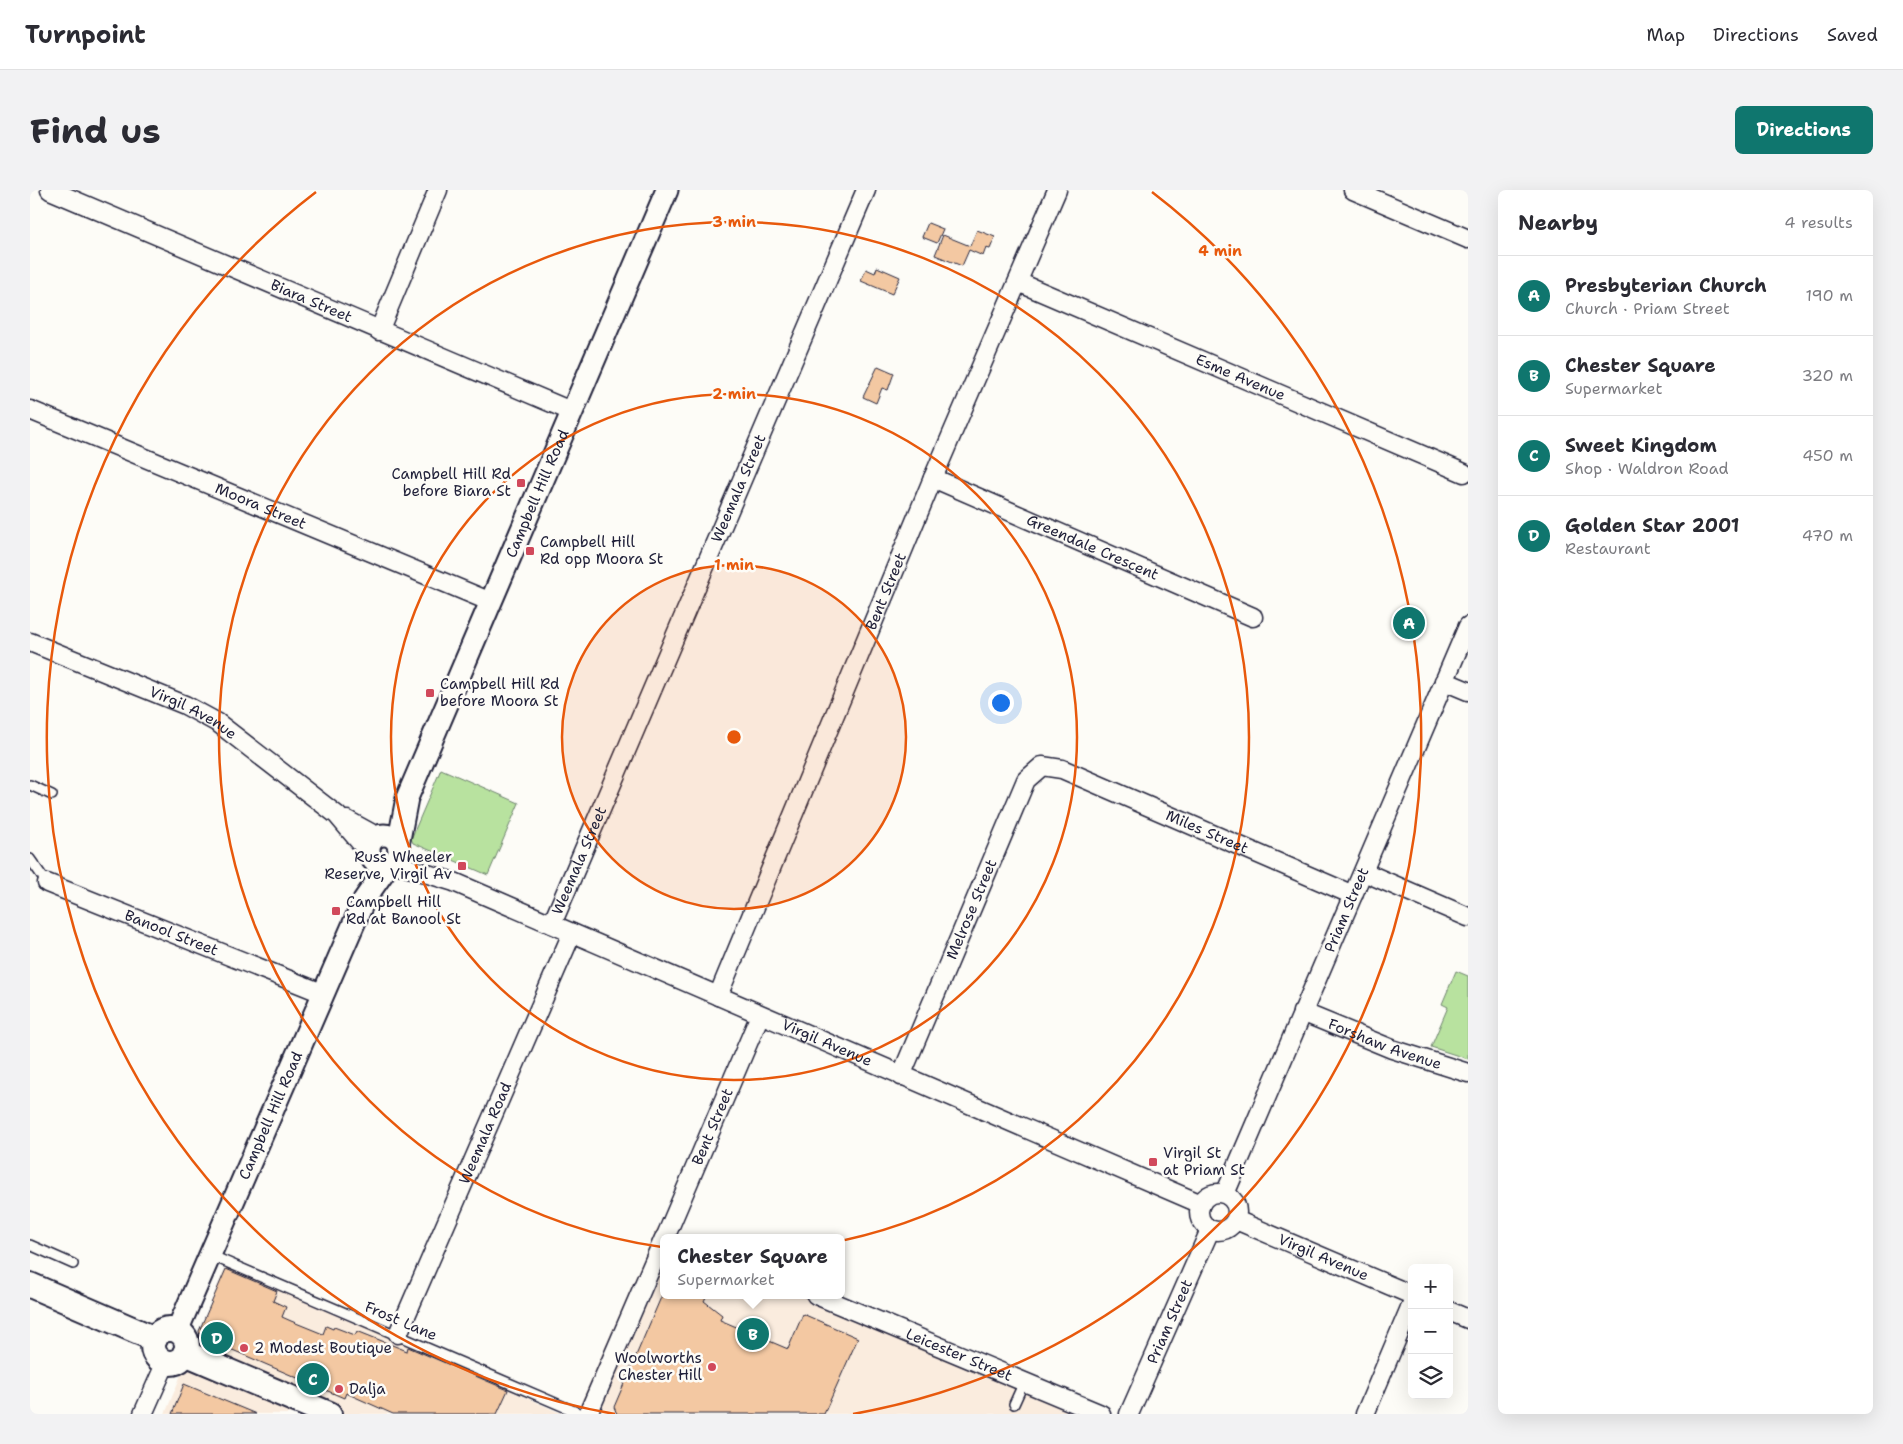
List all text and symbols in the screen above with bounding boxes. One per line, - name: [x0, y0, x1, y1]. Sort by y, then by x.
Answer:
- text: Turnpoint: [25, 19, 146, 51]
- text: Map: [1647, 23, 1685, 47]
- text: Directions: [1713, 23, 1799, 47]
- text: Saved: [1827, 23, 1878, 47]
- button: Directions: [1735, 106, 1873, 154]
- text: Find us: [30, 107, 161, 154]
- text: Nearby: [1518, 209, 1598, 237]
- text: 3 min: [712, 212, 756, 232]
- text: 4 results: [1784, 212, 1853, 233]
- text: 4 min: [1198, 241, 1242, 261]
- text: Presbyterian Church: [1565, 273, 1767, 298]
- street label: Biara Street: [268, 275, 355, 327]
- text: A: [1528, 285, 1540, 306]
- text: 190 m: [1806, 285, 1853, 306]
- text: Church · Priam Street: [1565, 298, 1730, 319]
- street label: Esme Avenue: [1193, 349, 1288, 405]
- text: Chester Square: [1565, 353, 1716, 378]
- text: B: [1529, 365, 1539, 386]
- text: 320 m: [1802, 365, 1853, 386]
- text: Supermarket: [1565, 378, 1662, 399]
- text: 2 min: [712, 384, 756, 404]
- street label: Campbell Hill Road: [501, 426, 574, 561]
- street label: Weemala Street: [706, 431, 770, 545]
- text: Sweet Kingdom: [1565, 433, 1717, 458]
- text: C: [1529, 445, 1539, 466]
- text: 450 m: [1802, 445, 1853, 466]
- text: Shop · Waldron Road: [1565, 458, 1729, 479]
- place label: Campbell Hill Rd before Biara St: [392, 464, 511, 501]
- marker: Campbell Hill Rd before Biara St: [515, 477, 527, 489]
- street label: Moora Street: [212, 478, 309, 534]
- street label: Greendale Crescent: [1023, 510, 1162, 585]
- text: Golden Star 2001: [1565, 513, 1739, 538]
- text: D: [1528, 525, 1540, 546]
- text: 470 m: [1802, 525, 1853, 546]
- place label: Campbell Hill Rd opp Moora St: [540, 532, 663, 569]
- text: Restaurant: [1565, 538, 1651, 559]
- marker: Campbell Hill Rd opp Moora St: [524, 545, 536, 557]
- street label: Bent Street: [861, 550, 911, 633]
- text: 1 min: [714, 555, 754, 575]
- pin: A: [1393, 604, 1425, 642]
- place label: Campbell Hill Rd before Moora St: [440, 674, 560, 711]
- street label: Virgil Avenue: [146, 682, 241, 744]
- marker: Campbell Hill Rd before Moora St: [424, 687, 436, 699]
- your location: [988, 690, 1014, 716]
- centre of rings: [725, 728, 743, 746]
- street label: Weemala Street: [547, 803, 611, 918]
- street label: Miles Street: [1163, 805, 1252, 859]
- place label: Russ Wheeler Reserve, Virgil Av: [324, 847, 452, 884]
- street label: Melrose Street: [941, 856, 1001, 963]
- marker: Russ Wheeler Reserve, Virgil Av: [456, 860, 468, 872]
- street label: Priam Street: [1320, 864, 1374, 955]
- place label: Campbell Hill Rd at Banool St: [346, 892, 461, 929]
- street label: Banool Street: [122, 905, 221, 960]
- marker: Campbell Hill Rd at Banool St: [330, 905, 342, 917]
- street label: Forshaw Avenue: [1325, 1014, 1444, 1074]
- street label: Virgil Avenue: [779, 1015, 875, 1071]
- street label: Campbell Hill Road: [234, 1048, 307, 1183]
- street label: Weemala Road: [454, 1079, 516, 1187]
- street label: Bent Street: [687, 1085, 738, 1168]
- place label: Virgil St at Priam St: [1163, 1143, 1245, 1180]
- marker: Virgil St at Priam St: [1147, 1156, 1159, 1168]
- street label: Virgil Avenue: [1275, 1229, 1372, 1285]
- popup: [660, 1234, 845, 1299]
- text: Chester Square: [677, 1244, 828, 1269]
- map controls: [1408, 1264, 1453, 1399]
- button: +: [1408, 1264, 1453, 1309]
- text: Supermarket: [677, 1269, 775, 1290]
- street label: Priam Street: [1142, 1276, 1197, 1367]
- street label: Frost Lane: [362, 1297, 440, 1345]
- button: −: [1408, 1309, 1453, 1354]
- pin: B: [737, 1315, 769, 1353]
- pin: D: [201, 1319, 233, 1357]
- street label: Leicester Street: [903, 1324, 1015, 1386]
- place label: 2 Modest Boutique: [254, 1338, 392, 1358]
- marker: 2 Modest Boutique: [238, 1342, 250, 1354]
- place label: Woolworths Chester Hill: [614, 1348, 702, 1385]
- button: layers: [1408, 1354, 1453, 1399]
- pin: C: [297, 1360, 329, 1398]
- marker: Woolworths Chester Hill: [706, 1361, 718, 1373]
- place label: Dalja: [349, 1379, 386, 1399]
- marker: Dalja: [333, 1383, 345, 1395]

